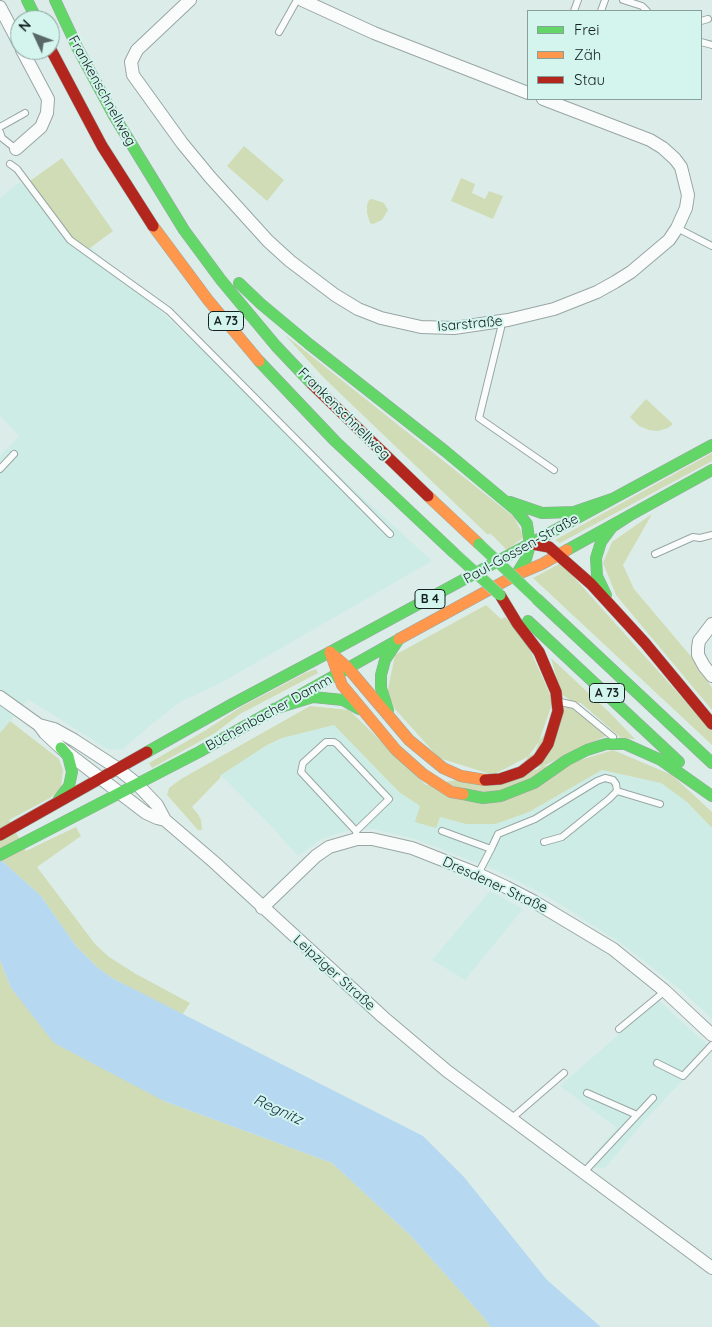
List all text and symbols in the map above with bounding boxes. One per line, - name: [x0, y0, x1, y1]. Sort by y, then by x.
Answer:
- north arrow: [10, 10, 60, 60]
- legend: [527, 10, 702, 100]
- text: N: [15, 16, 35, 35]
- text: Frei: [574, 20, 600, 39]
- street label: Frankenschnellweg: [65, 33, 139, 149]
- text: Zäh: [574, 45, 601, 64]
- text: Stau: [574, 70, 605, 89]
- road number: A 73: [208, 312, 244, 331]
- street label: Isarstraße: [437, 313, 503, 335]
- street label: Frankenschnellweg: [294, 364, 394, 464]
- street label: Paul-Gossen-Straße: [461, 510, 581, 588]
- road number: B 4: [415, 590, 445, 608]
- street label: Büchenbacher Damm: [203, 671, 335, 755]
- road number: A 73: [590, 684, 624, 702]
- street label: Dresdener Straße: [440, 853, 550, 917]
- street label: Leipziger Straße: [289, 932, 379, 1014]
- water label: Regnitz: [251, 1091, 305, 1129]

